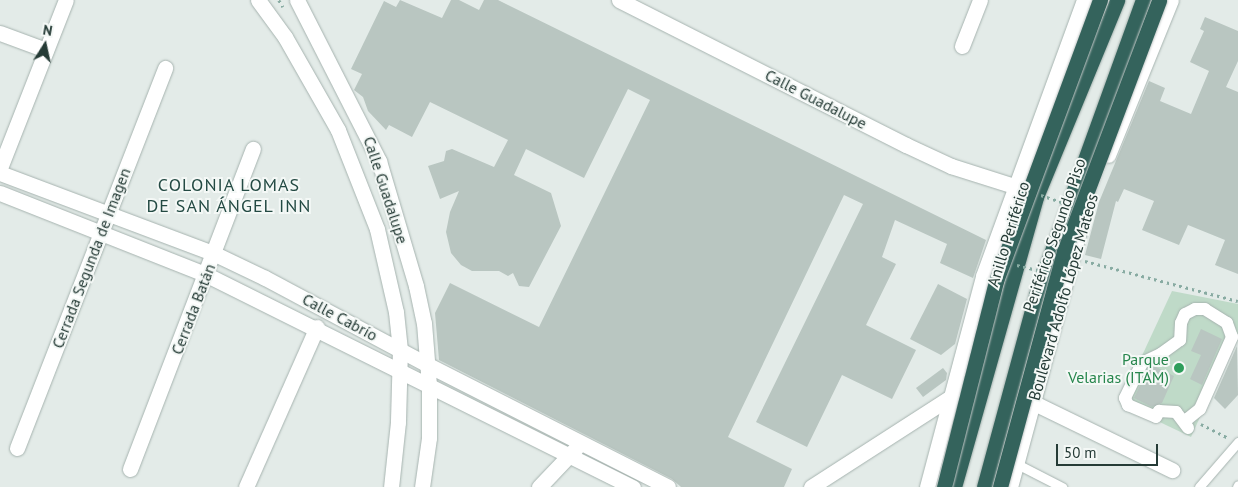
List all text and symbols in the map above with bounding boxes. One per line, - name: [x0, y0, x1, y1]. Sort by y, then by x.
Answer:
- north arrow: [20, 20, 70, 70]
- text: N: [42, 21, 54, 40]
- street label: Calle Guadalupe: [762, 65, 870, 133]
- street label: Calle Guadalupe: [360, 134, 412, 246]
- street label: Periférico Segundo Piso: [1019, 156, 1089, 314]
- street label: Cerrada Segunda de Imagen: [48, 165, 134, 351]
- district label: COLONIA LOMAS DE SAN ÁNGEL INN: [144, 175, 314, 218]
- street label: Anillo Periférico: [983, 179, 1033, 289]
- street label: Boulevard Adolfo López Mateos: [1024, 191, 1102, 403]
- street label: Cerrada Batán: [167, 261, 219, 357]
- street label: Calle Cabrío: [299, 289, 381, 345]
- place label: Parque Velarias (ITAM): [1068, 349, 1169, 387]
- marker: Parque Velarias (ITAM): [1173, 362, 1185, 374]
- scale bar: [1058, 434, 1160, 466]
- text: 50 m: [1064, 443, 1097, 462]

